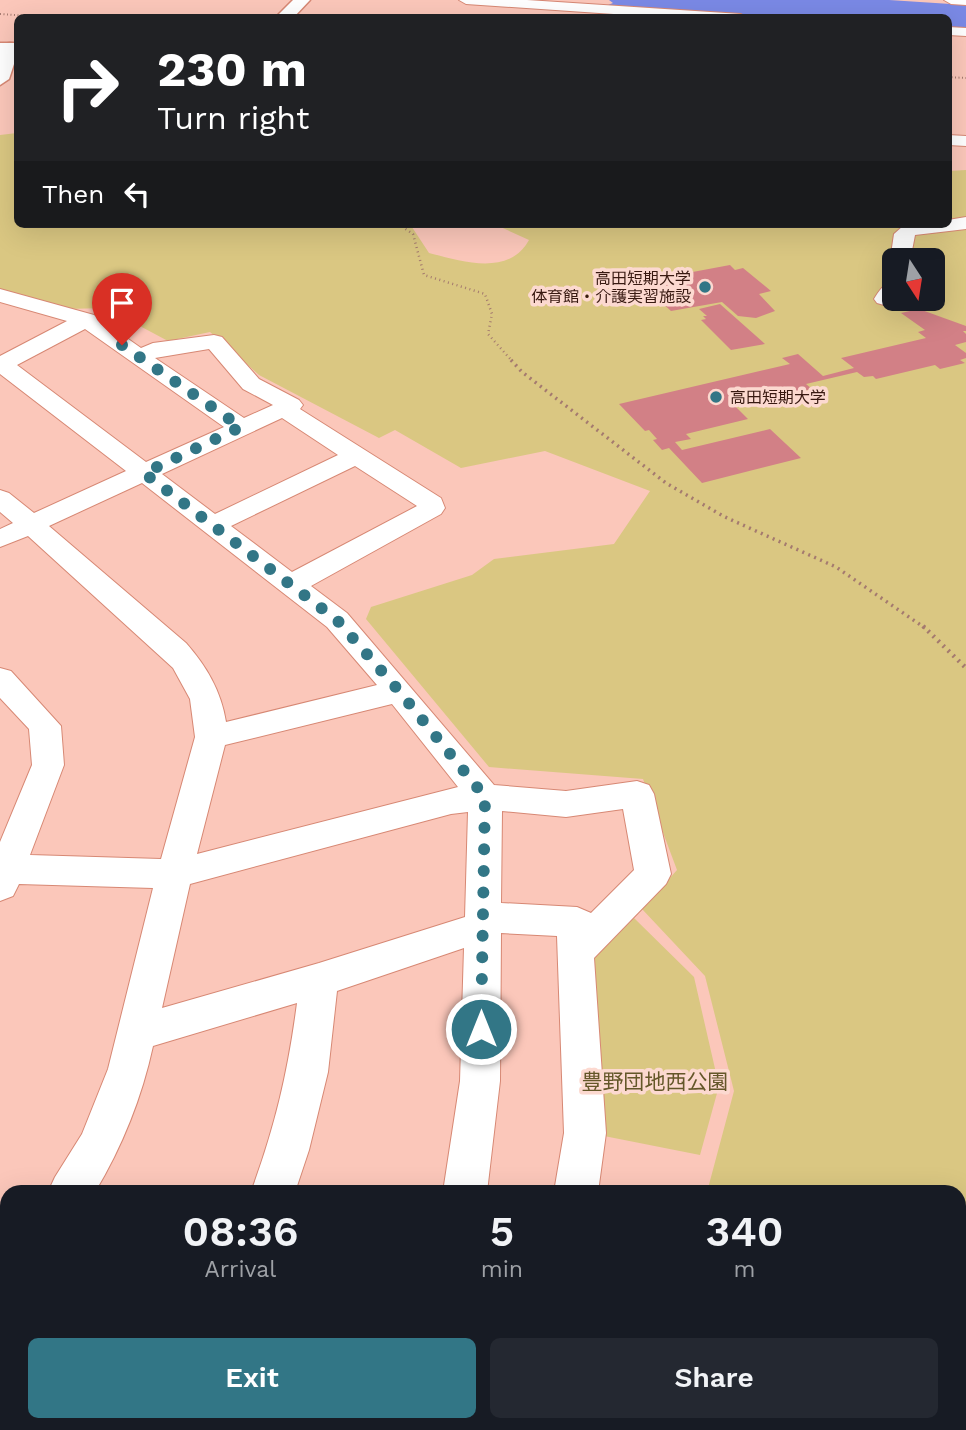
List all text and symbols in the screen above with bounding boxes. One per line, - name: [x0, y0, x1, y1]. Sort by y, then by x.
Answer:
- text: 230 m: [157, 40, 307, 98]
- icon: right: [42, 42, 133, 133]
- text: Turn right: [157, 99, 309, 137]
- icon: left: [118, 175, 156, 213]
- text: Then: [42, 179, 104, 209]
- north arrow: [882, 248, 945, 312]
- map controls: [882, 248, 945, 311]
- place label: 高田短期大学 体育館・介護実習施設: [531, 269, 691, 306]
- pin: [92, 273, 152, 345]
- marker: 高田短期大学 体育館・介護実習施設: [697, 279, 713, 295]
- icon: arrive: [103, 284, 141, 322]
- place label: 高田短期大学: [730, 388, 826, 407]
- marker: 高田短期大学: [708, 389, 724, 405]
- position arrow: [444, 992, 518, 1066]
- park label: 豊野団地西公園: [582, 1069, 729, 1094]
- text: 08:36: [182, 1207, 298, 1256]
- text: 5: [490, 1207, 514, 1256]
- text: 340: [706, 1207, 784, 1256]
- text: Arrival: [205, 1256, 276, 1283]
- text: min: [481, 1256, 523, 1283]
- text: m: [734, 1256, 756, 1283]
- button: Exit: [28, 1338, 476, 1418]
- button: Share: [490, 1338, 938, 1418]

